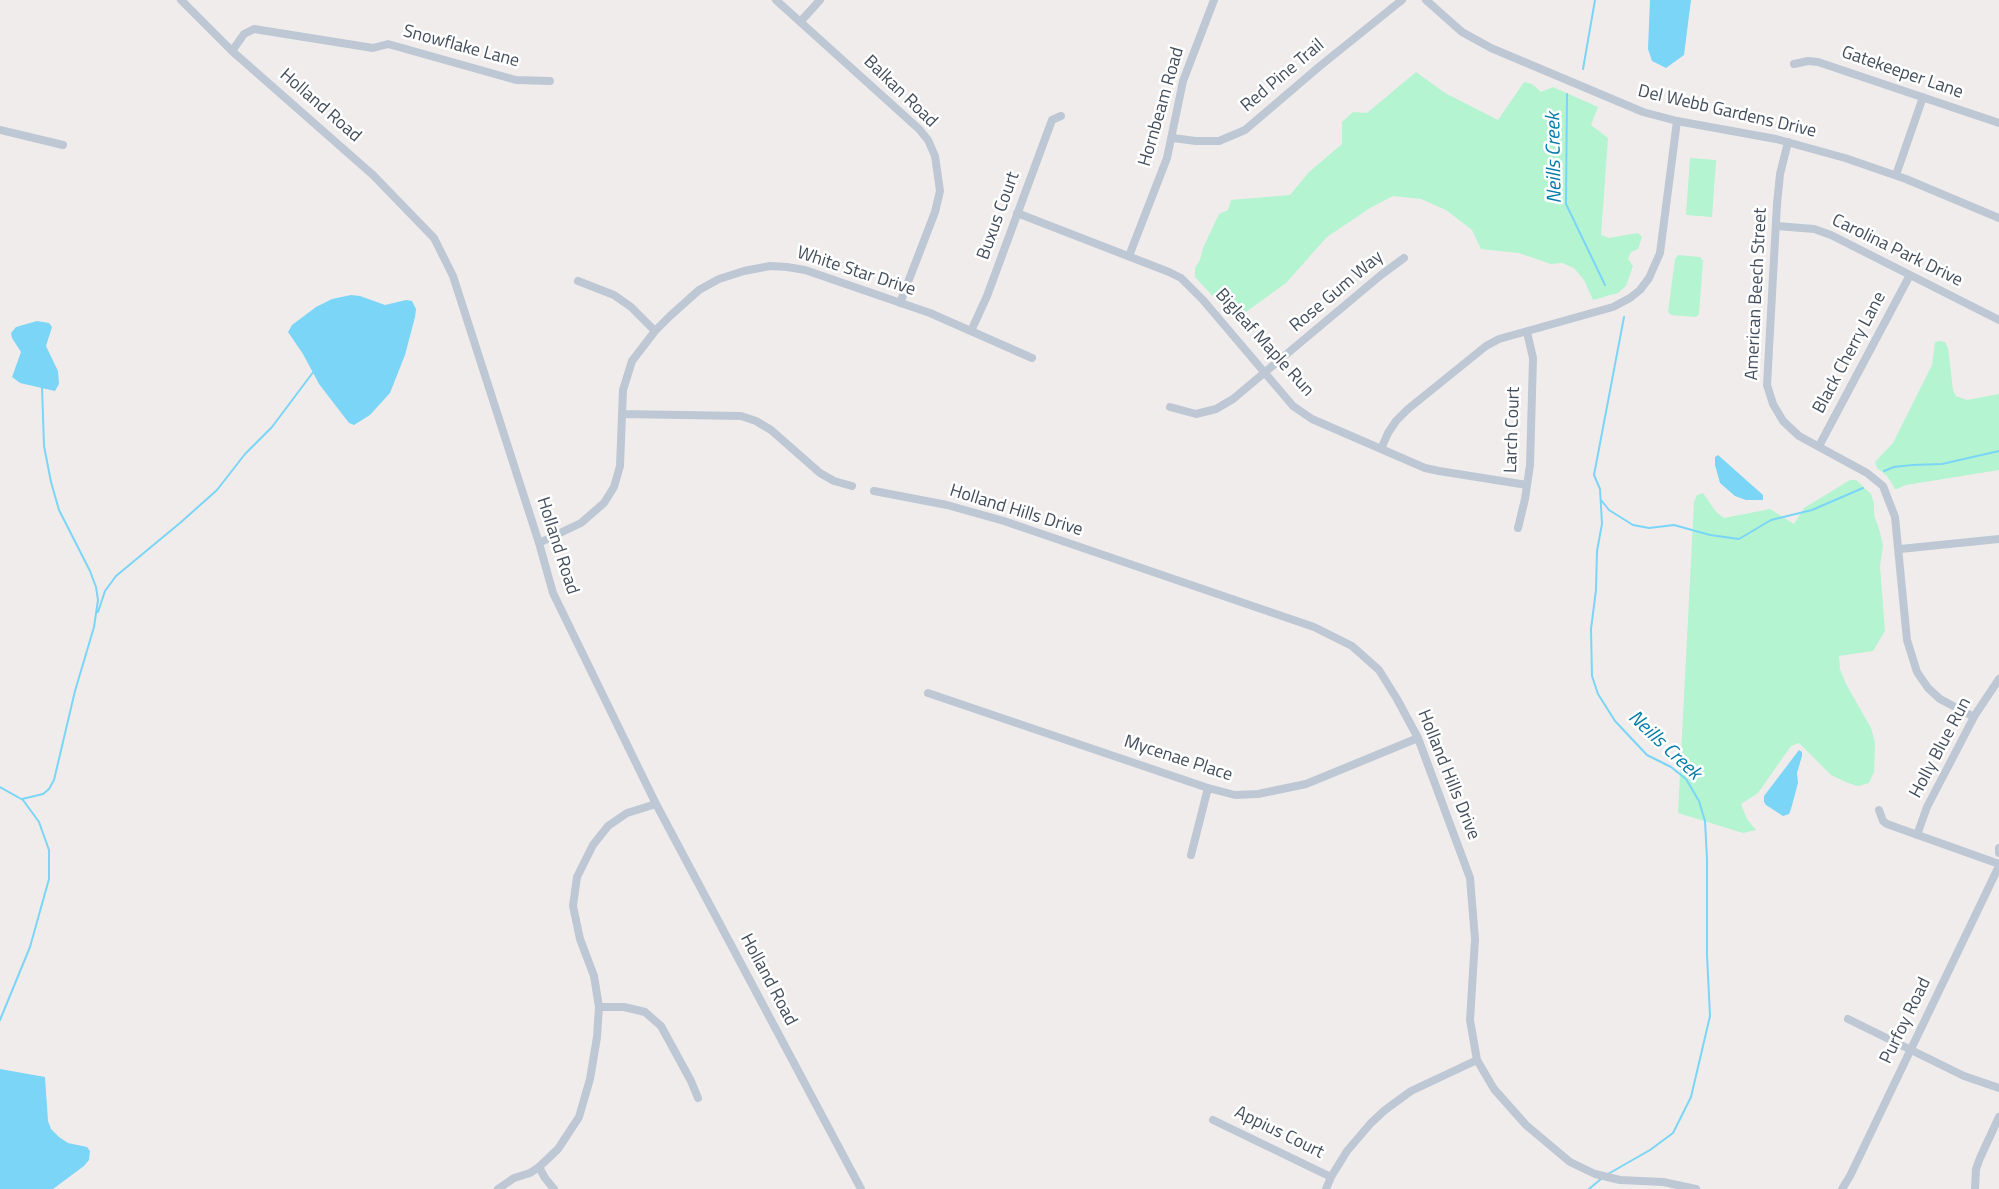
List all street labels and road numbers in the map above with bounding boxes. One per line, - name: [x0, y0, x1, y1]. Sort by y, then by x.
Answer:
- street label: Snowflake Lane: [400, 21, 522, 73]
- street label: Red Pine Trail: [1237, 35, 1329, 117]
- street label: Gatekeeper Lane: [1838, 42, 1966, 104]
- street label: Hornbeam Road: [1135, 45, 1189, 169]
- street label: Balkan Road: [859, 51, 941, 133]
- street label: Holland Road: [275, 65, 365, 147]
- street label: Del Webb Gardens Drive: [1636, 81, 1818, 143]
- street label: Buxus Court: [973, 169, 1025, 263]
- street label: American Beech Street: [1742, 207, 1772, 381]
- street label: Carolina Park Drive: [1828, 210, 1966, 292]
- street label: White Star Drive: [794, 243, 918, 301]
- street label: Rose Gum Way: [1286, 247, 1388, 337]
- street label: Bigleaf Maple Run: [1210, 285, 1318, 401]
- street label: Black Cherry Lane: [1809, 288, 1891, 418]
- street label: Larch Court: [1501, 386, 1525, 474]
- street label: Holland Hills Drive: [947, 480, 1085, 542]
- street label: Holland Road: [531, 495, 583, 597]
- street label: Holly Blue Run: [1905, 694, 1977, 802]
- street label: Holland Hills Drive: [1412, 707, 1484, 843]
- street label: Mycenae Place: [1121, 731, 1235, 787]
- street label: Holland Road: [735, 930, 801, 1030]
- street label: Purfoy Road: [1876, 974, 1936, 1068]
- street label: Appius Court: [1231, 1102, 1327, 1164]

